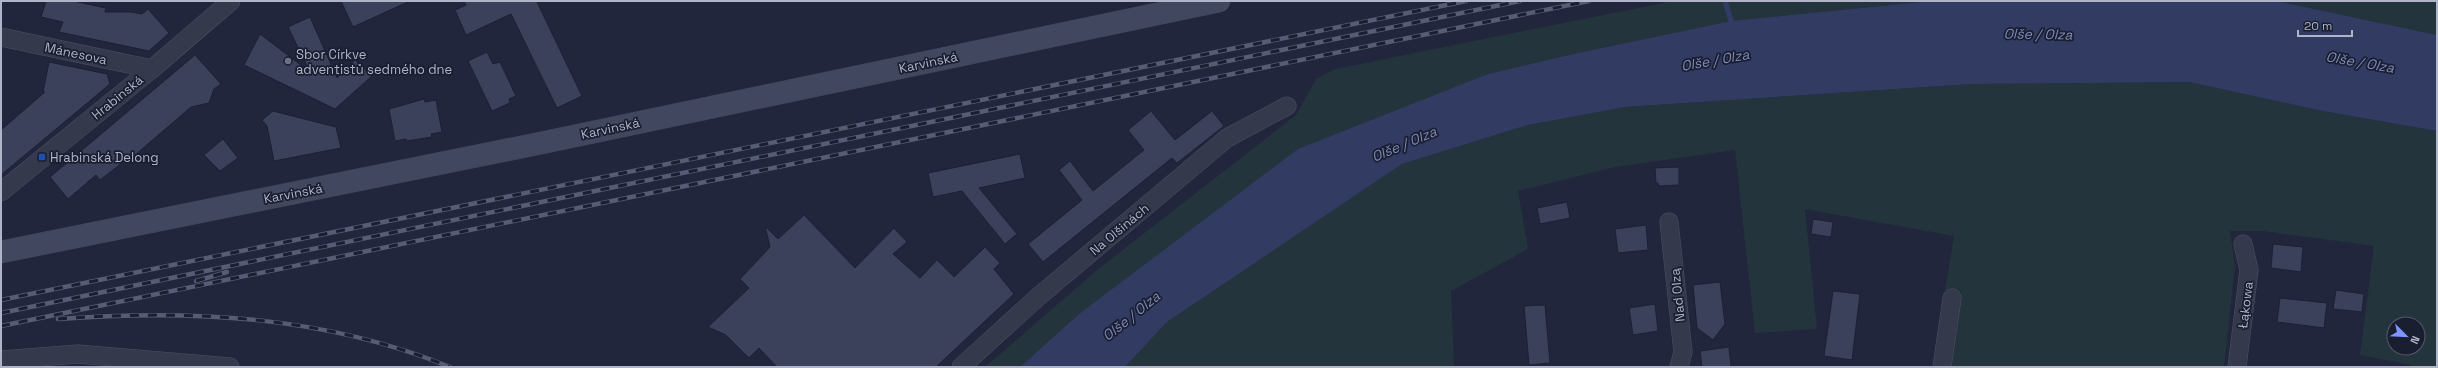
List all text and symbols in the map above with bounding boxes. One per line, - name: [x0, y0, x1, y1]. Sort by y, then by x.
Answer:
- scale bar: [2298, 12, 2352, 38]
- text: 20 m: [2304, 18, 2332, 34]
- water label: Olše / Olza: [2003, 24, 2074, 44]
- street label: Mánesova: [43, 39, 109, 68]
- water label: Olše / Olza: [1679, 45, 1751, 75]
- place label: Sbor Církve adventistů sedmého dne: [296, 46, 452, 78]
- water label: Olše / Olza: [2324, 47, 2396, 77]
- street label: Karvinská: [897, 48, 960, 77]
- marker: Sbor Církve adventistů sedmého dne: [283, 56, 293, 66]
- street label: Hrabinská: [88, 71, 147, 123]
- street label: Karvinská: [579, 114, 642, 143]
- water label: Olše / Olza: [1369, 122, 1440, 166]
- place label: Hrabinská Delong: [50, 149, 159, 166]
- marker: Hrabinská Delong: [37, 152, 47, 162]
- street label: Karvinská: [262, 179, 325, 208]
- street label: Na Olšinách: [1086, 200, 1153, 259]
- street label: Nad Olzą: [1666, 267, 1689, 323]
- street label: Łąkowa: [2234, 280, 2257, 330]
- water label: Olše / Olza: [1099, 287, 1164, 345]
- north arrow: [2386, 316, 2426, 356]
- text: N: [2407, 334, 2423, 346]

